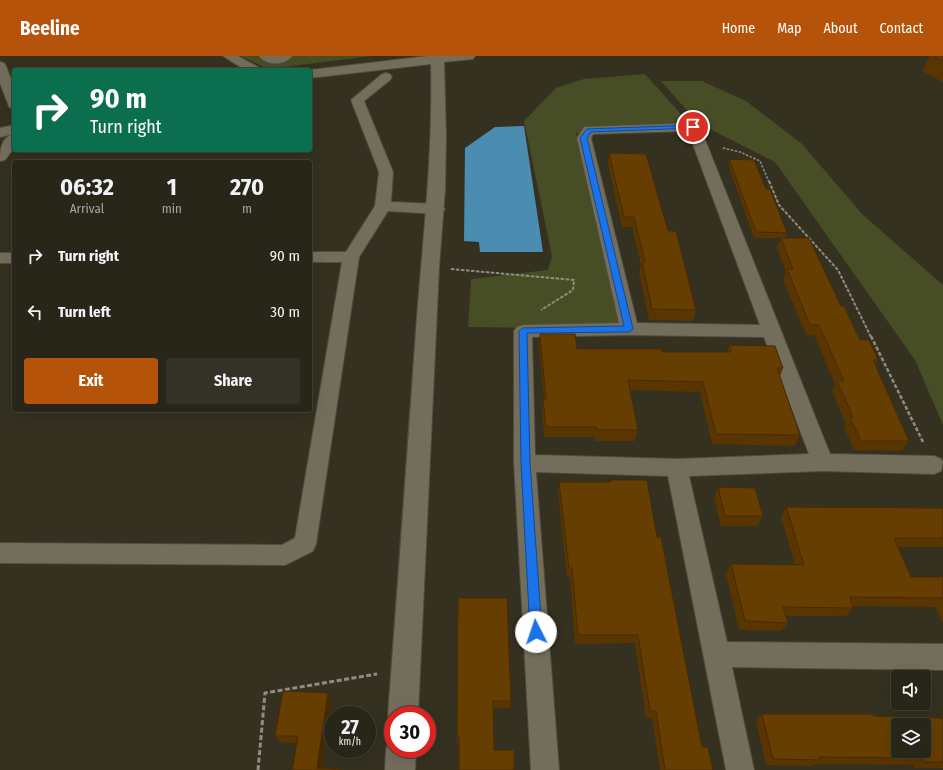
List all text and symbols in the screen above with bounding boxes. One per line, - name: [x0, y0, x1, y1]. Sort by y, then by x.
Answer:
- text: Beeline: [20, 17, 80, 40]
- text: Home: [722, 20, 755, 37]
- text: Map: [777, 20, 801, 37]
- text: About: [823, 20, 858, 37]
- text: Contact: [880, 20, 923, 37]
- text: 90 m: [90, 82, 147, 115]
- icon: right: [24, 84, 76, 136]
- pin: [676, 110, 710, 144]
- text: Turn right: [90, 116, 162, 138]
- icon: arrive: [682, 116, 704, 138]
- text: 06:32: [60, 173, 114, 201]
- text: 1: [167, 173, 177, 201]
- text: 270: [230, 173, 264, 201]
- text: Arrival: [70, 201, 104, 216]
- text: min: [162, 201, 182, 216]
- text: m: [242, 201, 252, 216]
- icon: right: [24, 245, 46, 267]
- text: Turn right: [58, 247, 119, 265]
- text: 90 m: [270, 247, 300, 265]
- icon: left: [24, 301, 46, 323]
- text: Turn left: [58, 303, 111, 321]
- text: 30 m: [270, 303, 300, 321]
- button: Exit: [24, 358, 158, 404]
- button: Share: [166, 358, 300, 404]
- position arrow: [515, 611, 557, 653]
- map controls: [891, 670, 931, 758]
- button: sound: [891, 670, 931, 710]
- speed limit sign: 30: [384, 706, 436, 758]
- text: 27: [341, 715, 359, 739]
- button: layers: [891, 718, 931, 758]
- text: km/h: [339, 736, 361, 748]

